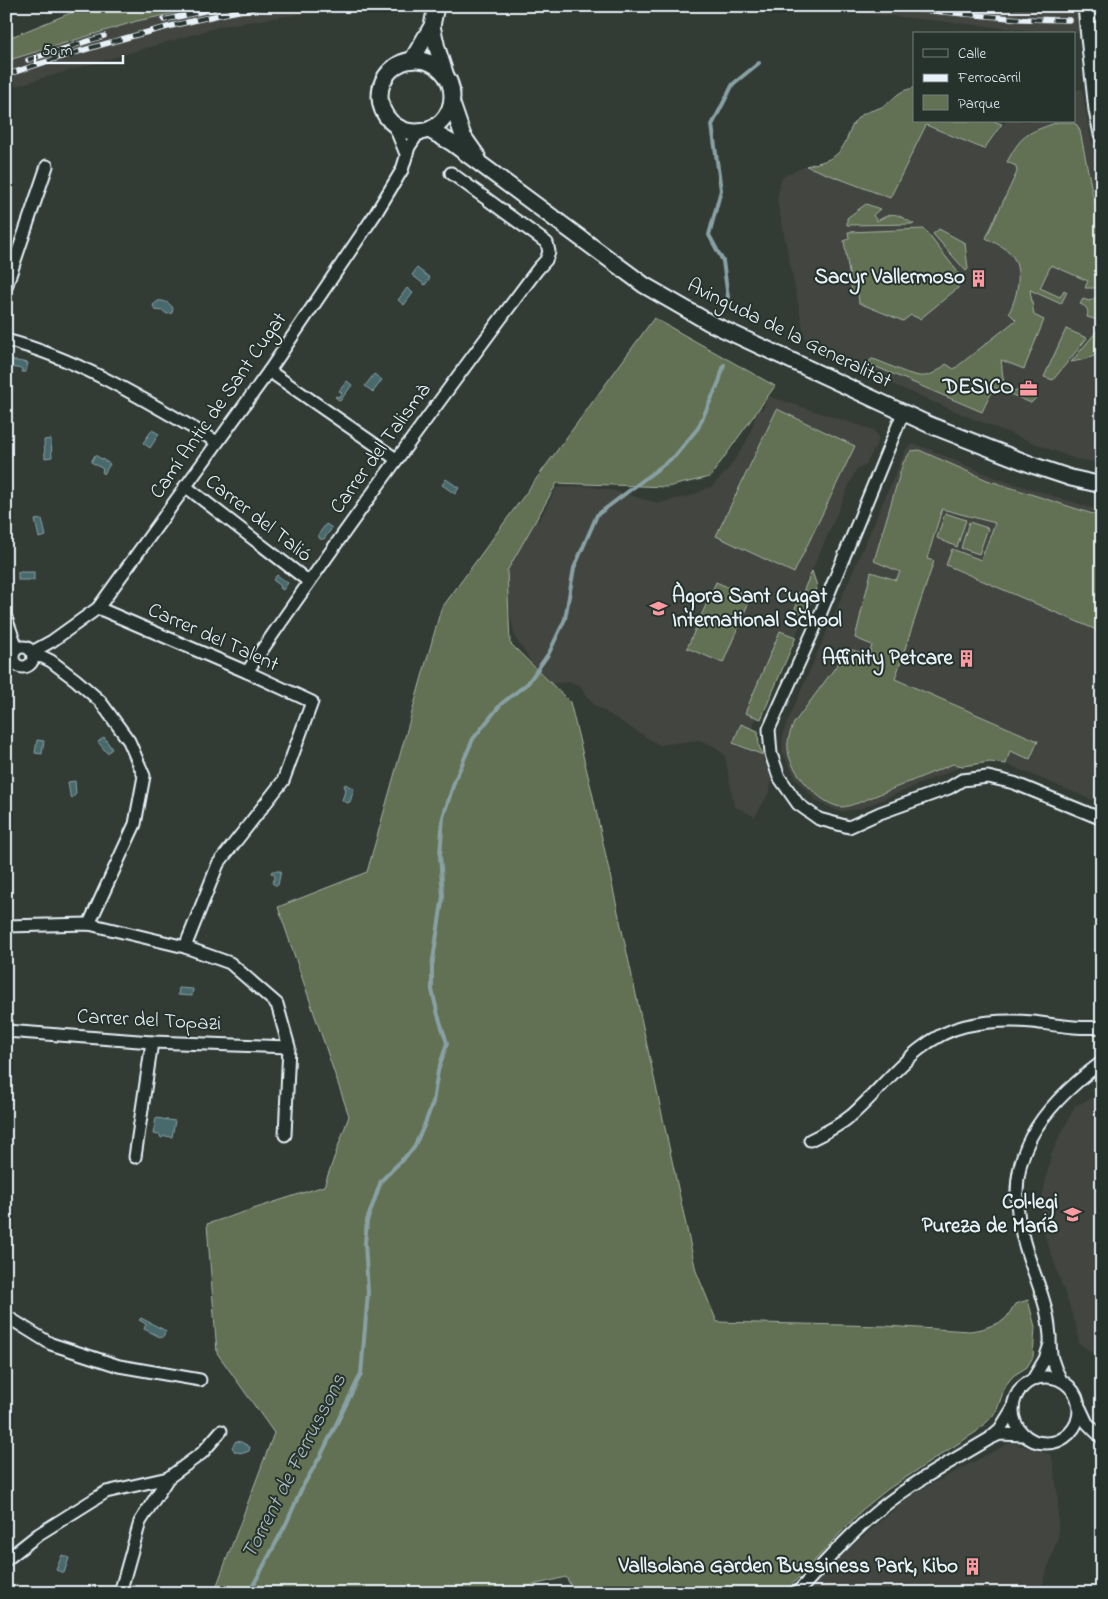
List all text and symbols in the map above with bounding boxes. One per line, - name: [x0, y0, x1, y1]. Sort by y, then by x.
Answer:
- scale bar: [35, 32, 122, 64]
- legend: [913, 32, 1076, 122]
- text: 50 m: [42, 40, 73, 62]
- text: Calle: [958, 43, 986, 65]
- text: Ferrocarril: [957, 67, 1021, 89]
- text: Parque: [958, 93, 1000, 115]
- place label: Sacyr Vallermoso: [814, 263, 965, 295]
- building icon: Sacyr Vallermoso: [969, 268, 989, 288]
- street label: Avinguda de la Generalitat: [681, 271, 896, 398]
- street label: Camí Antic de Sant Cugat: [143, 306, 297, 507]
- place label: DESICO: [942, 373, 1014, 403]
- street label: Carrer del Talismà: [323, 377, 439, 521]
- office icon: DESICO: [1018, 378, 1038, 398]
- street label: Carrer del Talió: [198, 468, 318, 570]
- place label: Àgora Sant Cugat International School: [672, 581, 842, 636]
- street label: Carrer del Talent: [143, 596, 283, 680]
- school or university icon: Àgora Sant Cugat International School: [648, 599, 668, 619]
- place label: Affinity Petcare: [822, 644, 954, 676]
- building icon: Affinity Petcare: [957, 649, 977, 669]
- street label: Carrer del Topazi: [76, 1002, 222, 1040]
- place label: Col·legi Pureza de María: [922, 1188, 1058, 1242]
- school or university icon: Col·legi Pureza de María: [1062, 1205, 1082, 1225]
- water label: Torrent de Ferrussons: [234, 1368, 356, 1565]
- place label: Vallsolana Garden Bussiness Park, Kibo: [618, 1552, 958, 1582]
- building icon: Vallsolana Garden Bussiness Park, Kibo: [962, 1557, 982, 1577]

